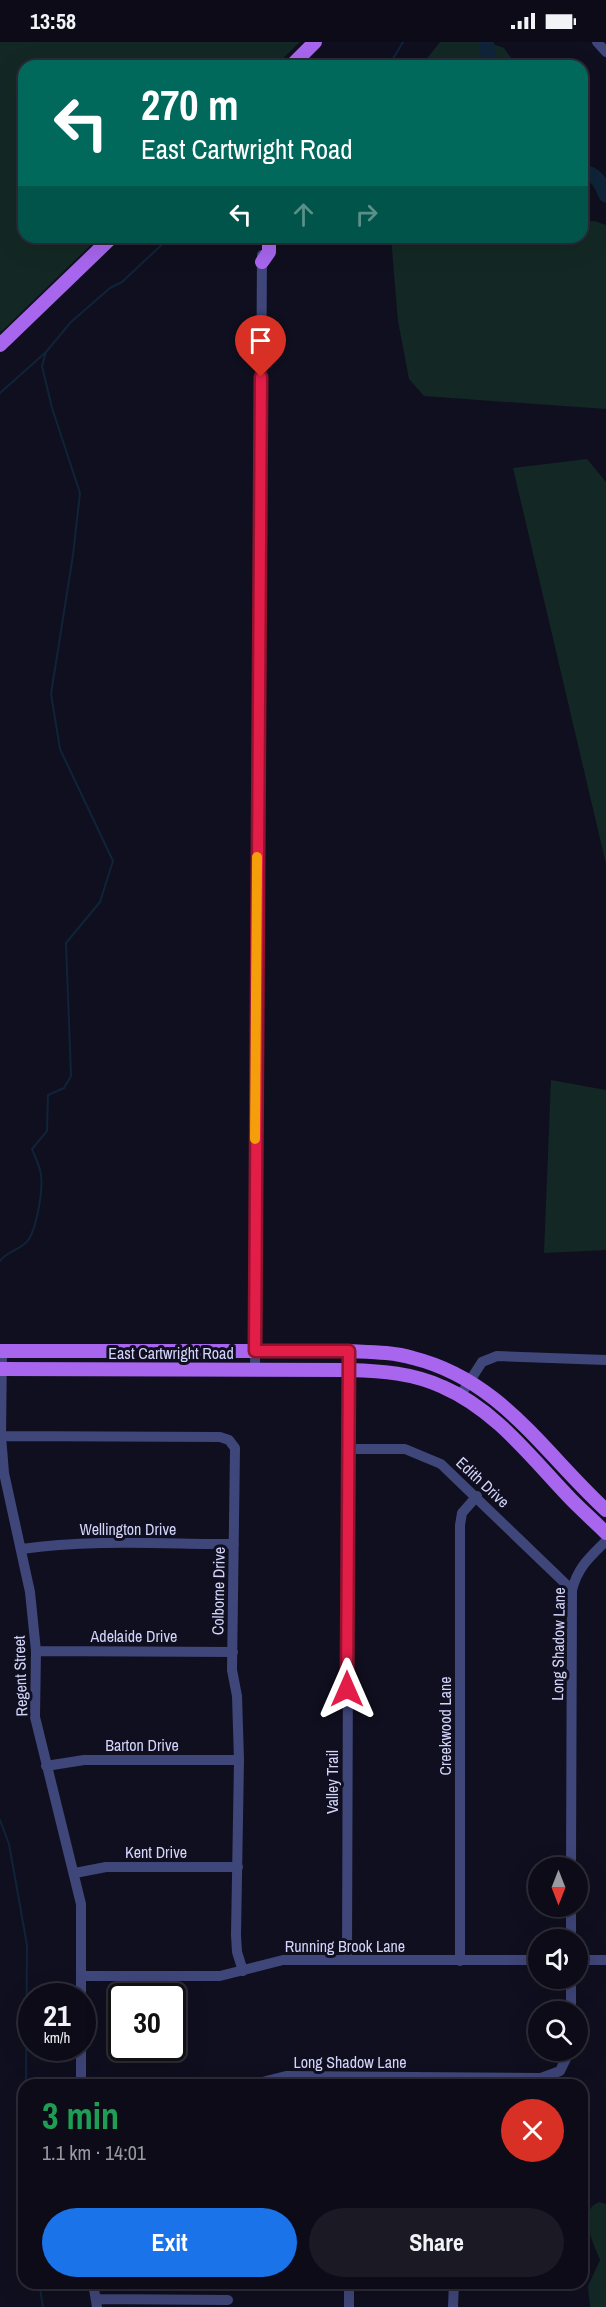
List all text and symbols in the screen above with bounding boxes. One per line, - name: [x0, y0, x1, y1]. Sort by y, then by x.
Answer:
- text: 13:58: [30, 6, 76, 36]
- text: 270 m: [141, 77, 239, 133]
- icon: left: [42, 84, 120, 162]
- text: East Cartwright Road: [141, 131, 353, 167]
- icon: left: [224, 198, 257, 231]
- icon: ahead: [287, 198, 320, 231]
- icon: right: [350, 198, 383, 231]
- pin: [235, 315, 286, 377]
- icon: arrive: [244, 324, 277, 357]
- street label: East Cartwright Road: [108, 1342, 234, 1364]
- street label: Edith Drive: [451, 1452, 515, 1512]
- street label: Wellington Drive: [80, 1518, 176, 1540]
- street label: Colborne Drive: [206, 1547, 230, 1635]
- street label: Long Shadow Lane: [546, 1587, 570, 1701]
- street label: Adelaide Drive: [90, 1625, 177, 1647]
- street label: Regent Street: [8, 1635, 32, 1717]
- position arrow: [315, 1657, 379, 1721]
- street label: Creekwood Lane: [434, 1676, 456, 1776]
- street label: Barton Drive: [105, 1734, 179, 1756]
- street label: Valley Trail: [321, 1750, 343, 1814]
- street label: Kent Drive: [125, 1841, 187, 1863]
- north arrow: [528, 1857, 588, 1917]
- map controls: [528, 1857, 588, 2061]
- button: sound: [528, 1929, 588, 1989]
- street label: Running Brook Lane: [285, 1935, 405, 1957]
- speed limit sign: 30: [108, 1983, 186, 2061]
- text: 21: [43, 1995, 71, 2035]
- button: search: [528, 2001, 588, 2061]
- text: km/h: [44, 2027, 70, 2048]
- street label: Long Shadow Lane: [293, 2051, 407, 2073]
- text: 3 min: [42, 2092, 119, 2140]
- button: close: [501, 2099, 564, 2162]
- text: 1.1 km · 14:01: [42, 2139, 146, 2166]
- button: Exit: [42, 2208, 297, 2277]
- button: Share: [309, 2208, 564, 2277]

